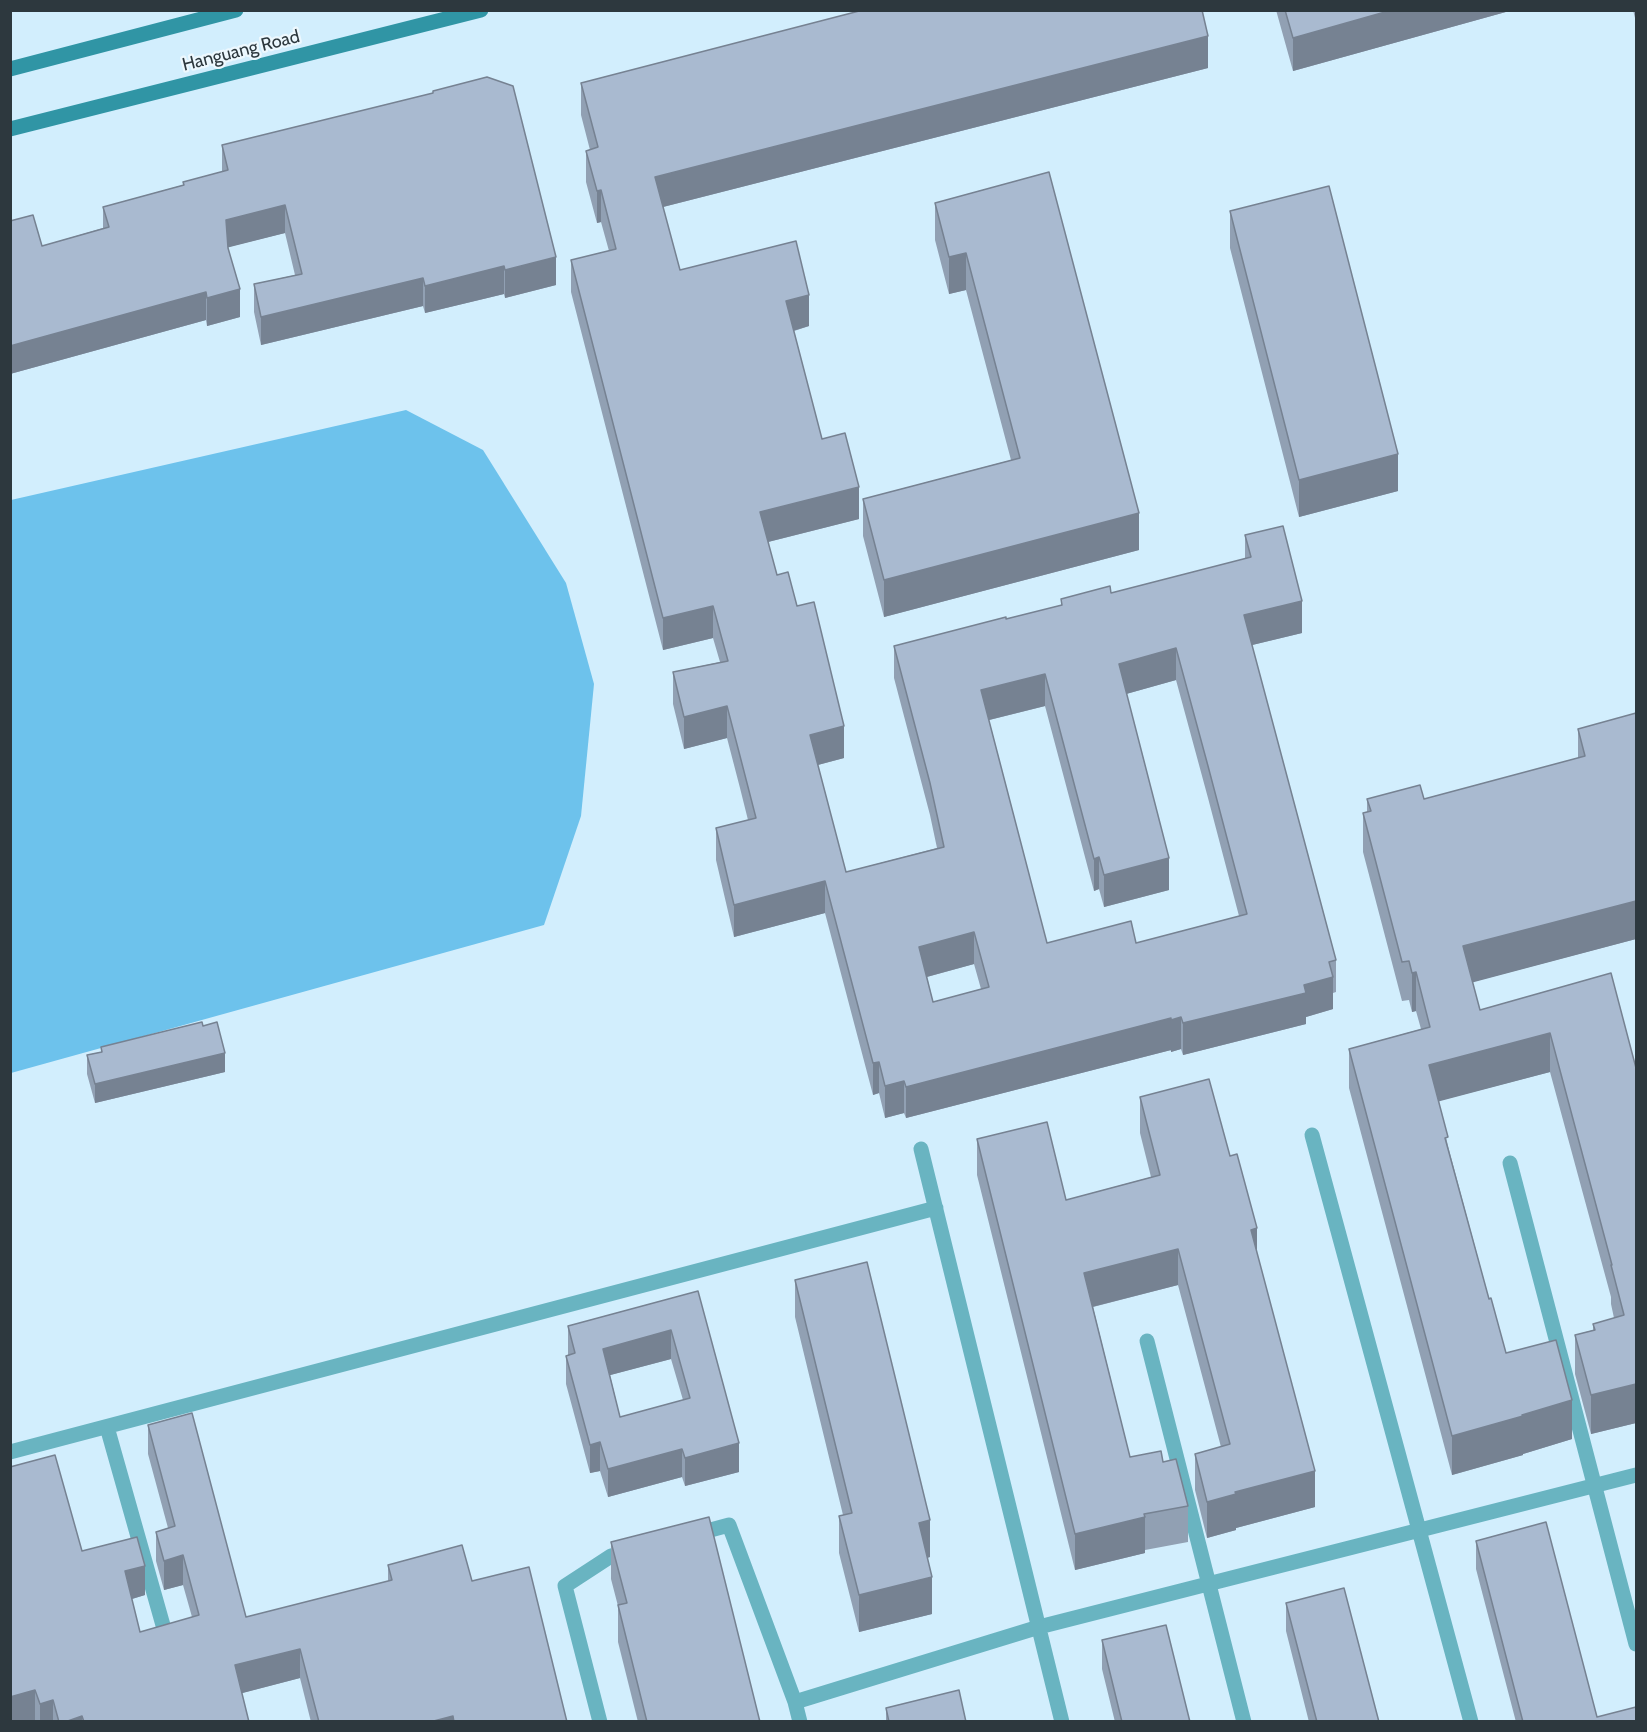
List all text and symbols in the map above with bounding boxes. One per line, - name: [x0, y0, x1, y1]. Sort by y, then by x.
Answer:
- street label: Hanguang Road: [180, 26, 302, 76]

